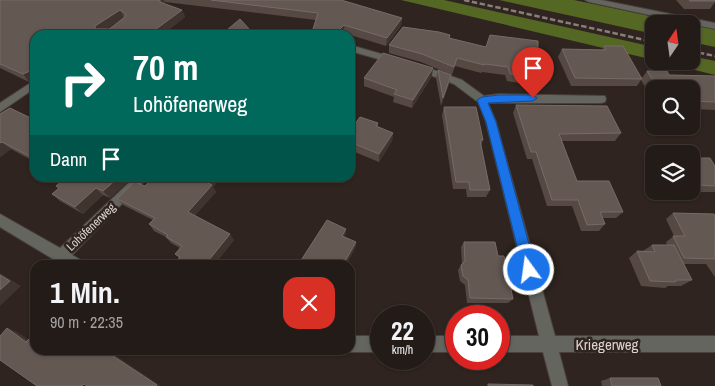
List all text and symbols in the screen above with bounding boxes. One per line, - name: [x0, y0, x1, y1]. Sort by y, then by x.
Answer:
- north arrow: [645, 15, 700, 70]
- map controls: [645, 15, 700, 200]
- text: 70 m: [133, 44, 198, 91]
- pin: [512, 47, 554, 98]
- icon: right: [50, 50, 115, 115]
- icon: arrive: [519, 54, 547, 82]
- button: search: [645, 80, 700, 135]
- text: Lohöfenerweg: [133, 89, 247, 119]
- icon: arrive: [97, 145, 125, 173]
- button: layers: [645, 145, 700, 200]
- text: Dann: [50, 146, 87, 172]
- street label: Lohöfenerweg: [63, 199, 119, 254]
- position arrow: [502, 243, 554, 295]
- text: 1 Min.: [50, 272, 120, 312]
- button: close: [283, 277, 335, 329]
- speed limit sign: 30: [445, 305, 510, 370]
- text: 90 m · 22:35: [50, 311, 123, 333]
- text: 22: [391, 314, 414, 348]
- street label: Kriegerweg: [576, 334, 639, 355]
- text: km/h: [392, 342, 413, 358]

